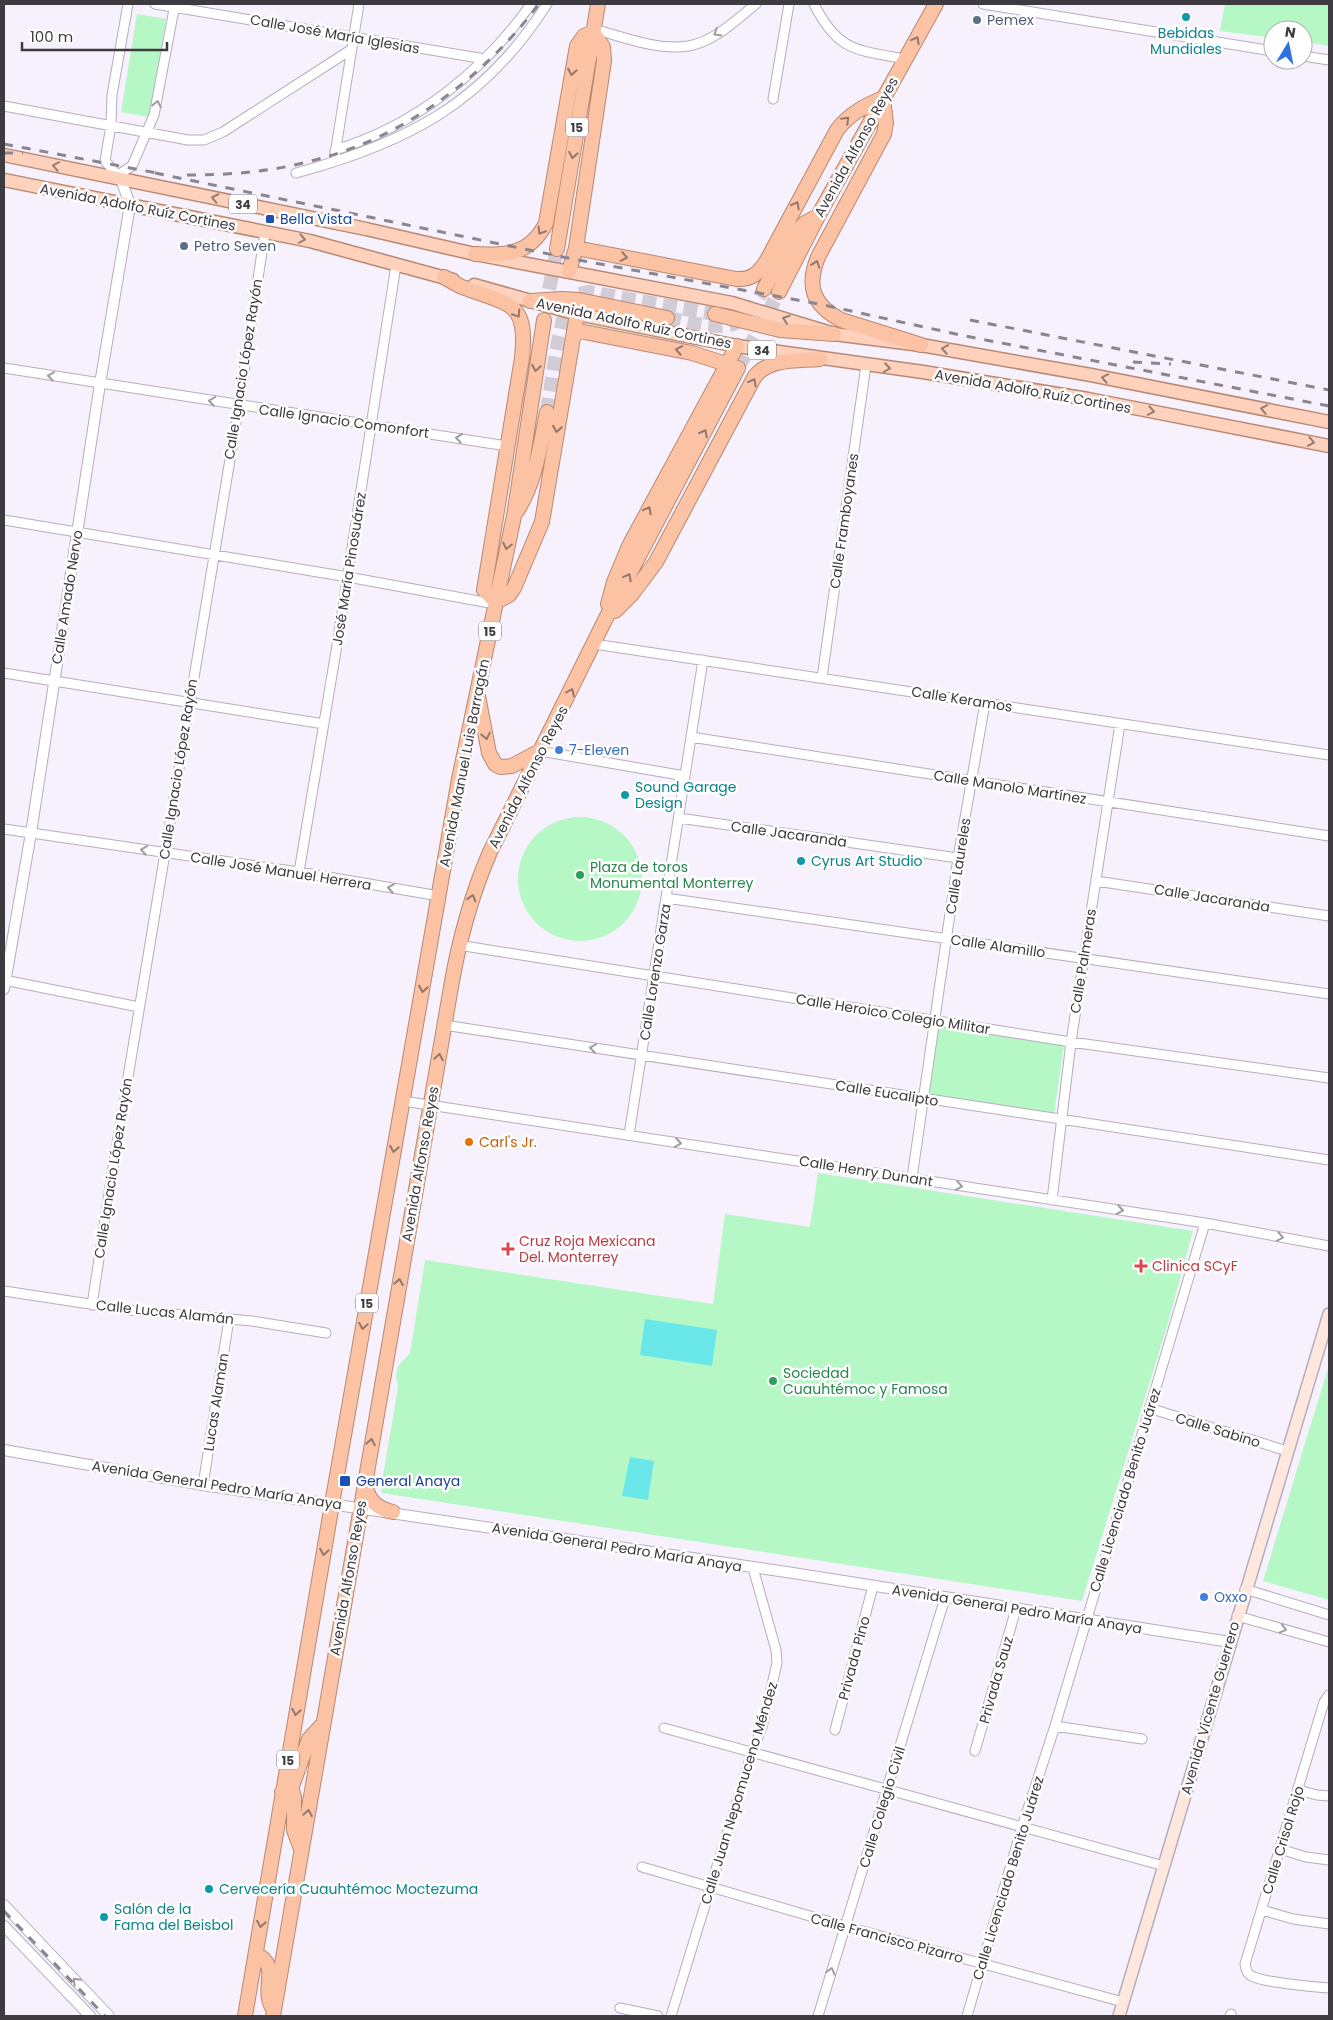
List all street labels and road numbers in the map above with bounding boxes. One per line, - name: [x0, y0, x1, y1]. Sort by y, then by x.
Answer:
- street label: Calle José María Iglesias: [249, 9, 421, 59]
- street label: Avenida Alfonso Reyes: [809, 73, 903, 221]
- road number: 15: [566, 118, 588, 136]
- street label: Avenida Adolfo Ruíz Cortines: [38, 178, 238, 236]
- road number: 34: [229, 194, 257, 213]
- street label: Calle Ignacio López Rayón: [219, 277, 267, 461]
- street label: Avenida Adolfo Ruíz Cortines: [535, 293, 733, 353]
- road number: 34: [748, 340, 776, 360]
- street label: Avenida Adolfo Ruíz Cortines: [933, 364, 1133, 418]
- street label: Calle Ignacio Comonfort: [258, 399, 430, 443]
- street label: Calle Framboyanes: [825, 452, 863, 590]
- street label: José María Pinosuárez: [327, 491, 371, 647]
- street label: Calle Amado Nervo: [47, 528, 87, 666]
- road number: 15: [479, 622, 501, 640]
- street label: Avenida Manuel Luis Barragán: [434, 657, 494, 869]
- street label: Calle Ignacio López Rayón: [154, 677, 202, 861]
- street label: Calle Keramos: [910, 681, 1014, 717]
- street label: Avenida Alfonso Reyes: [483, 702, 573, 852]
- street label: Calle Manolo Martínez: [932, 765, 1088, 809]
- street label: Calle Jacaranda: [730, 816, 848, 852]
- street label: Calle Laureles: [941, 816, 975, 916]
- street label: Calle José Manuel Herrera: [189, 847, 373, 895]
- street label: Calle Jacaranda: [1153, 879, 1271, 917]
- street label: Calle Lorenzo Garza: [634, 902, 676, 1042]
- street label: Calle Palmeras: [1065, 907, 1101, 1015]
- street label: Calle Alamillo: [949, 929, 1047, 963]
- street label: Calle Heroico Colegio Militar: [794, 989, 992, 1039]
- street label: Calle Eucalipto: [834, 1075, 940, 1111]
- street label: Calle Ignacio López Rayón: [89, 1076, 137, 1260]
- street label: Avenida Alfonso Reyes: [396, 1085, 444, 1243]
- street label: Calle Henry Dunant: [798, 1151, 934, 1191]
- road number: 15: [356, 1294, 378, 1312]
- street label: Calle Lucas Alamán: [95, 1295, 235, 1329]
- street label: Lucas Alaman: [198, 1351, 234, 1453]
- street label: Calle Licenciado Benito Juárez: [1084, 1386, 1166, 1594]
- street label: Calle Sabino: [1173, 1408, 1263, 1452]
- street label: Avenida General Pedro María Anaya: [91, 1455, 343, 1515]
- street label: Avenida Alfonso Reyes: [324, 1499, 372, 1657]
- street label: Avenida General Pedro María Anaya: [491, 1517, 743, 1577]
- street label: Avenida General Pedro María Anaya: [891, 1579, 1143, 1639]
- street label: Privada Pino: [833, 1614, 875, 1702]
- street label: Avenida Vicente Guerrero: [1176, 1619, 1244, 1797]
- street label: Privada Sauz: [974, 1634, 1018, 1726]
- street label: Calle Juan Nepomuceno Méndez: [696, 1679, 782, 1907]
- street label: Calle Colegio Civil: [854, 1744, 910, 1870]
- road number: 15: [277, 1750, 299, 1770]
- street label: Calle Licenciado Benito Juárez: [967, 1774, 1049, 1982]
- street label: Calle Crisol Rojo: [1257, 1783, 1309, 1897]
- street label: Calle Francisco Pizarro: [808, 1908, 966, 1968]

